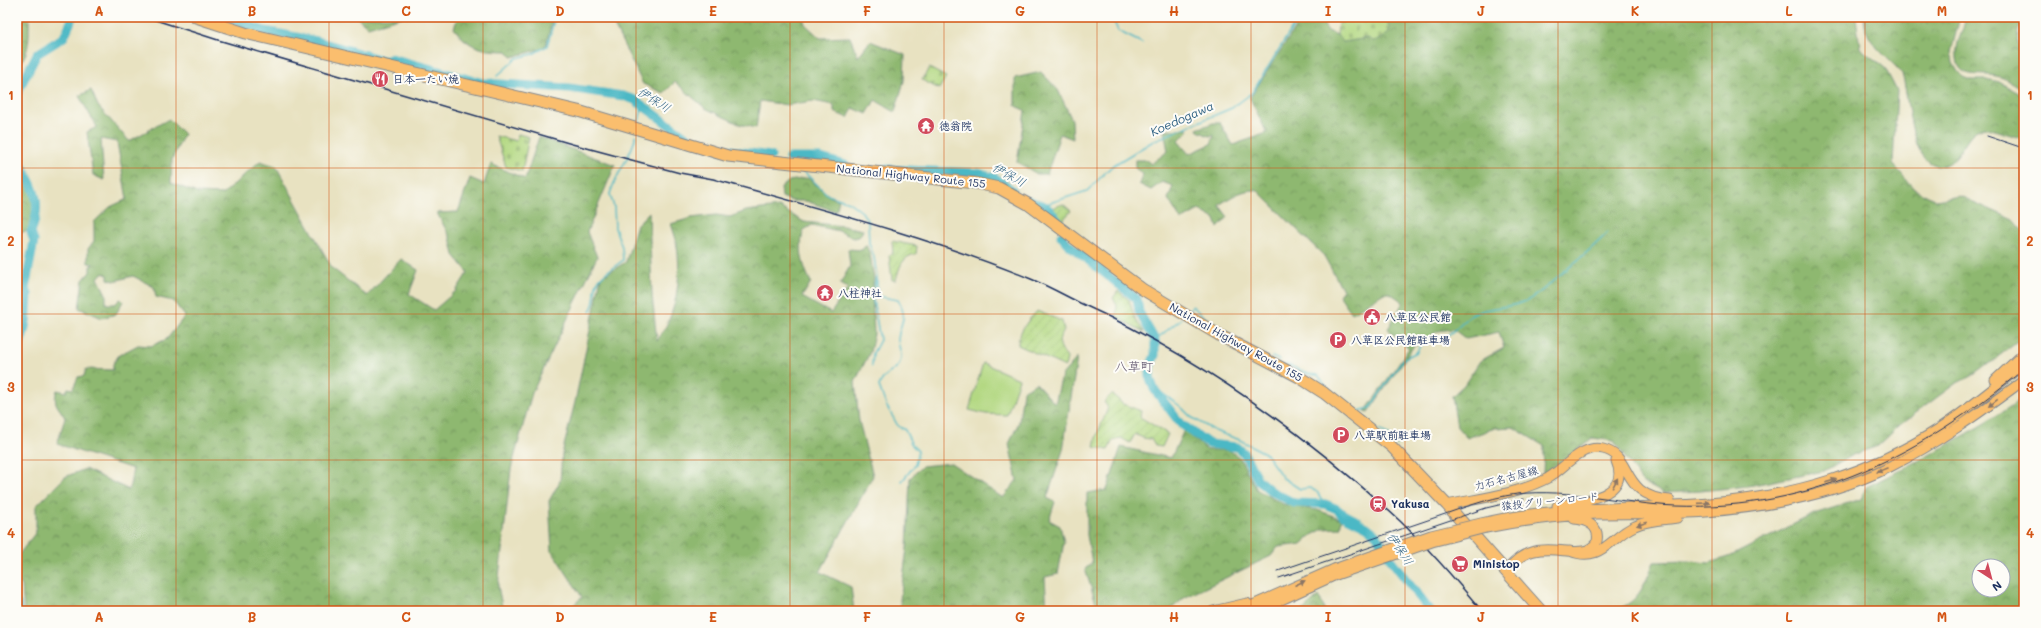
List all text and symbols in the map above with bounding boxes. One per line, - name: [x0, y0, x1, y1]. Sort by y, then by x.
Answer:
- text: A: [94, 2, 104, 19]
- text: B: [248, 2, 257, 19]
- text: C: [401, 2, 411, 19]
- text: D: [555, 2, 565, 19]
- text: E: [709, 2, 717, 19]
- text: F: [863, 2, 871, 19]
- text: G: [1015, 2, 1025, 19]
- text: H: [1169, 2, 1179, 19]
- text: I: [1325, 2, 1332, 19]
- text: J: [1477, 2, 1485, 19]
- text: K: [1631, 2, 1640, 19]
- text: L: [1785, 2, 1793, 19]
- text: M: [1937, 2, 1947, 19]
- restaurant icon: 日本一たい焼: [370, 69, 390, 89]
- place label: 日本一たい焼: [393, 71, 459, 86]
- water label: 伊保川: [635, 83, 674, 115]
- text: 1: [8, 86, 14, 103]
- text: 1: [2027, 86, 2033, 103]
- water label: Koedogawa: [1147, 97, 1216, 139]
- temple icon: 徳翁院: [916, 116, 936, 136]
- place label: 徳翁院: [939, 118, 972, 133]
- water label: 伊保川: [990, 158, 1029, 190]
- street label: National Highway Route 155: [836, 160, 986, 191]
- text: 2: [7, 232, 15, 249]
- text: 2: [2026, 232, 2034, 249]
- temple icon: 八柱神社: [815, 283, 835, 303]
- place label: 八柱神社: [838, 285, 882, 300]
- street label: National Highway Route 155: [1167, 299, 1305, 384]
- public building icon: 八草区公民館: [1362, 307, 1382, 327]
- place label: 八草区公民館: [1385, 309, 1451, 324]
- parking icon: 八草区公民館駐車場: [1328, 330, 1348, 350]
- place label: 八草区公民館駐車場: [1351, 332, 1450, 347]
- district label: 八草町: [1114, 357, 1154, 374]
- text: 3: [7, 378, 15, 395]
- text: 3: [2026, 378, 2034, 395]
- one-way arrow: [1987, 399, 1998, 407]
- parking icon: 八草駅前駐車場: [1331, 425, 1351, 445]
- place label: 八草駅前駐車場: [1354, 427, 1431, 442]
- street label: 力石名古屋線: [1472, 462, 1540, 493]
- one-way arrow: [1875, 468, 1887, 474]
- one-way arrow: [1612, 477, 1619, 489]
- one-way arrow: [1826, 477, 1838, 483]
- street label: 猿投グリーンロード: [1500, 488, 1600, 513]
- station icon: Yakusa: [1368, 494, 1388, 514]
- place label: Yakusa: [1391, 496, 1430, 511]
- one-way arrow: [1698, 499, 1710, 506]
- one-way arrow: [1636, 521, 1648, 527]
- text: 4: [7, 524, 15, 541]
- text: 4: [2026, 524, 2034, 541]
- water label: 伊保川: [1384, 529, 1417, 568]
- supermarket icon: Ministop: [1450, 554, 1470, 574]
- place label: Ministop: [1473, 556, 1520, 571]
- north arrow: [1971, 558, 2011, 598]
- text: N: [1989, 578, 2005, 595]
- one-way arrow: [1295, 580, 1306, 586]
- text: A: [94, 608, 104, 625]
- text: B: [248, 608, 257, 625]
- text: C: [401, 608, 411, 625]
- text: D: [555, 608, 565, 625]
- text: E: [709, 608, 717, 625]
- text: F: [863, 608, 871, 625]
- text: G: [1015, 608, 1025, 625]
- text: H: [1169, 608, 1179, 625]
- text: I: [1325, 608, 1332, 625]
- text: J: [1477, 608, 1485, 625]
- text: K: [1631, 608, 1640, 625]
- text: L: [1785, 608, 1793, 625]
- text: M: [1937, 608, 1947, 625]

